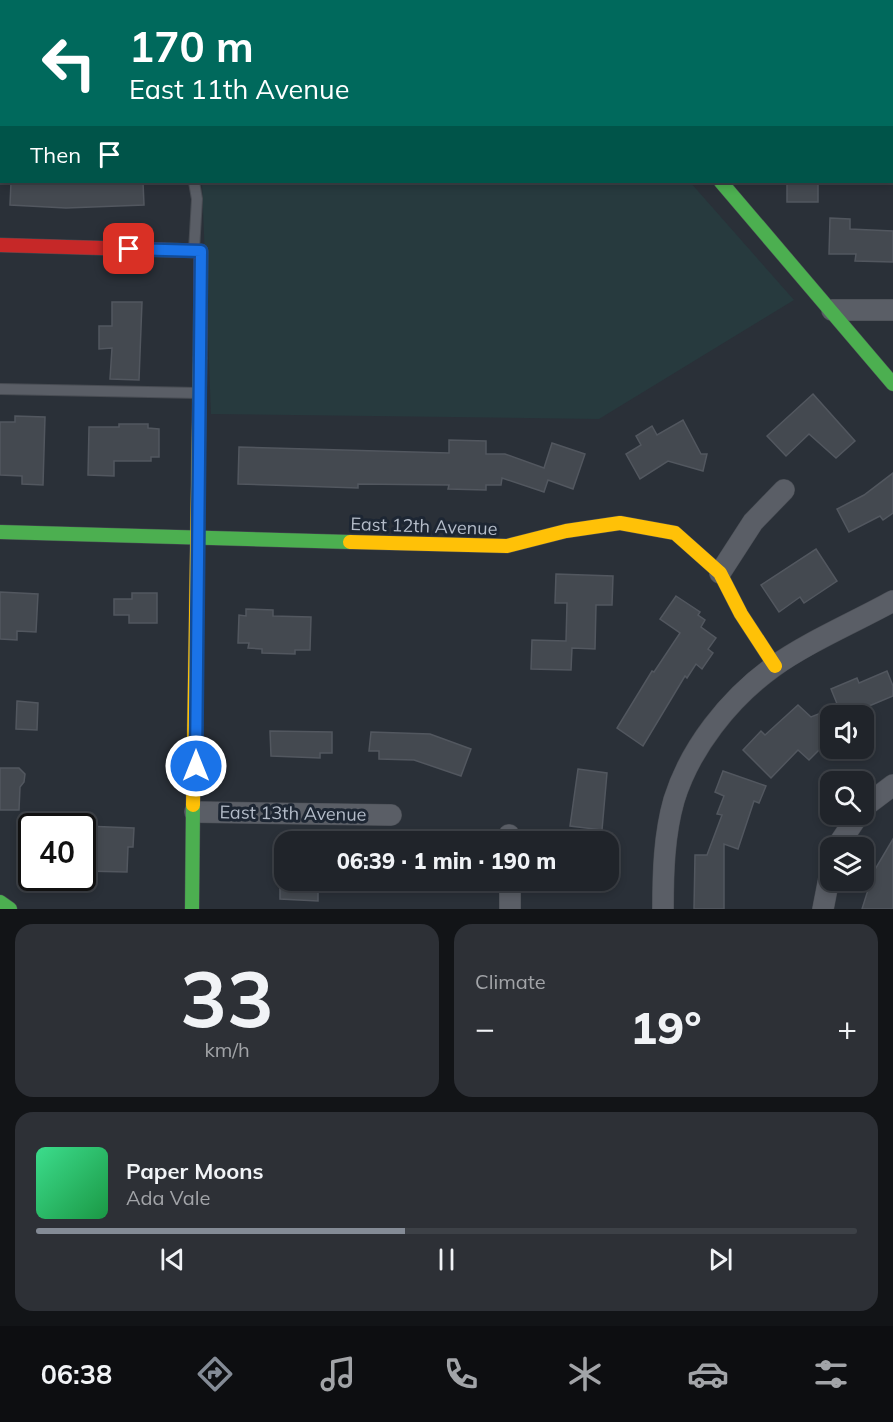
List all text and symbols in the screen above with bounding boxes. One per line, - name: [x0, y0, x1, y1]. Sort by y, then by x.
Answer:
- text: 170 m: [129, 20, 254, 73]
- icon: left: [30, 24, 108, 102]
- text: East 11th Avenue: [129, 72, 349, 106]
- icon: arrive: [93, 138, 126, 171]
- text: Then: [30, 141, 81, 169]
- pin: [103, 223, 154, 274]
- icon: arrive: [112, 232, 145, 265]
- street label: East 12th Avenue: [350, 512, 498, 540]
- map controls: [820, 705, 874, 891]
- button: sound: [820, 705, 874, 759]
- position arrow: [164, 734, 228, 798]
- button: search: [820, 771, 874, 825]
- street label: East 13th Avenue: [219, 800, 367, 826]
- speed limit sign: 40: [18, 813, 96, 891]
- button: layers: [820, 837, 874, 891]
- text: 06:39 · 1 min · 190 m: [337, 847, 556, 875]
- text: 33: [180, 949, 274, 1047]
- text: Climate: [475, 969, 546, 994]
- text: 19°: [630, 999, 702, 1055]
- text: −: [475, 1007, 495, 1048]
- text: +: [837, 1007, 857, 1048]
- text: km/h: [204, 1037, 250, 1062]
- text: Paper Moons: [126, 1157, 264, 1185]
- text: Ada Vale: [126, 1185, 210, 1210]
- icon: previous: [156, 1243, 189, 1276]
- icon: pause: [430, 1243, 463, 1276]
- icon: next: [704, 1243, 737, 1276]
- icon: directions: [194, 1353, 236, 1395]
- icon: music: [317, 1353, 359, 1395]
- icon: phone: [440, 1353, 482, 1395]
- icon: climate: [564, 1353, 606, 1395]
- icon: car: [687, 1353, 729, 1395]
- icon: filters: [810, 1353, 852, 1395]
- text: 06:38: [41, 1357, 112, 1391]

